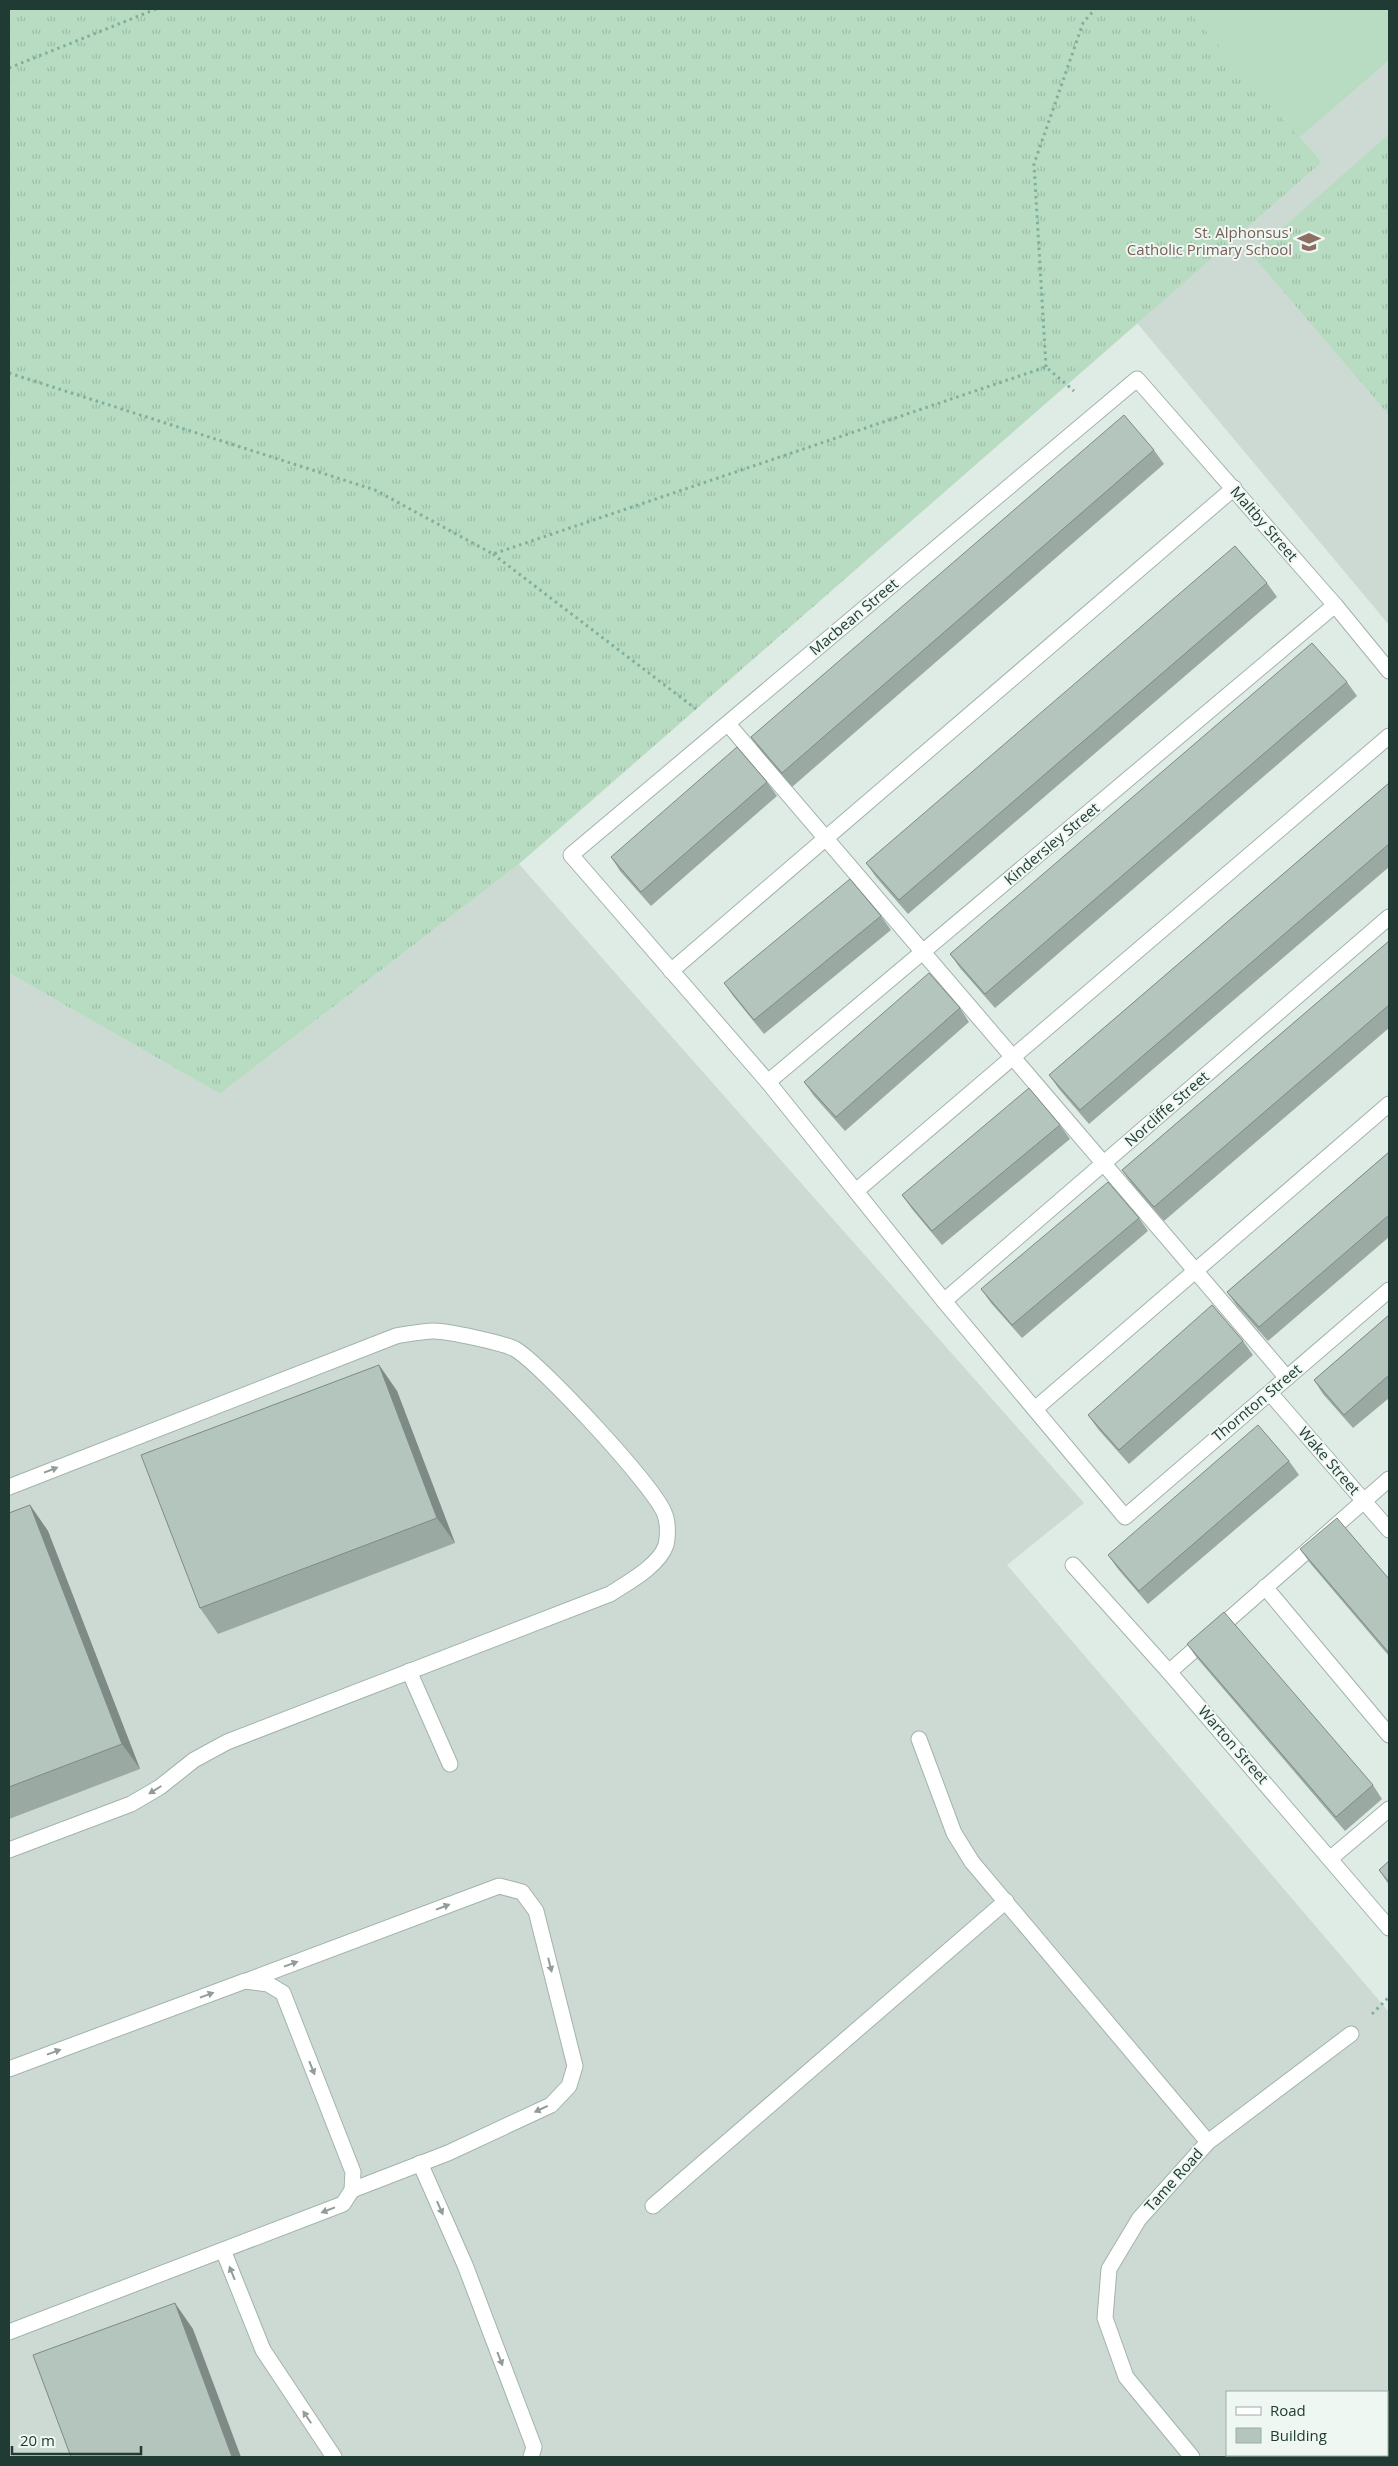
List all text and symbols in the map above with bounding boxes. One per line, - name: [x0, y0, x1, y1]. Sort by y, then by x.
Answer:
- place label: St. Alphonsus' Catholic Primary School: [1127, 222, 1292, 259]
- school or university icon: St. Alphonsus' Catholic Primary School: [1296, 229, 1322, 255]
- street label: Maltby Street: [1227, 482, 1303, 565]
- street label: Macbean Street: [805, 573, 902, 659]
- street label: Kindersley Street: [1000, 797, 1103, 889]
- street label: Norcliffe Street: [1120, 1066, 1213, 1150]
- street label: Thornton Street: [1207, 1359, 1305, 1446]
- street label: Wake Street: [1295, 1422, 1365, 1499]
- one-way arrow: [44, 1466, 58, 1474]
- street label: Warton Street: [1194, 1701, 1273, 1788]
- one-way arrow: [148, 1785, 162, 1794]
- one-way arrow: [436, 1903, 451, 1911]
- one-way arrow: [546, 1957, 554, 1972]
- one-way arrow: [284, 1960, 299, 1968]
- one-way arrow: [199, 1991, 214, 1998]
- one-way arrow: [47, 2048, 62, 2055]
- one-way arrow: [309, 2061, 317, 2076]
- one-way arrow: [534, 2106, 548, 2114]
- street label: Tame Road: [1140, 2143, 1207, 2215]
- one-way arrow: [436, 2201, 444, 2215]
- one-way arrow: [320, 2207, 335, 2214]
- one-way arrow: [228, 2265, 236, 2280]
- one-way arrow: [496, 2352, 504, 2367]
- legend: [1226, 2391, 1388, 2456]
- text: Road: [1270, 2400, 1306, 2420]
- one-way arrow: [302, 2410, 312, 2423]
- scale bar: [12, 2424, 141, 2456]
- text: Building: [1270, 2425, 1327, 2445]
- text: 20 m: [20, 2430, 55, 2450]

